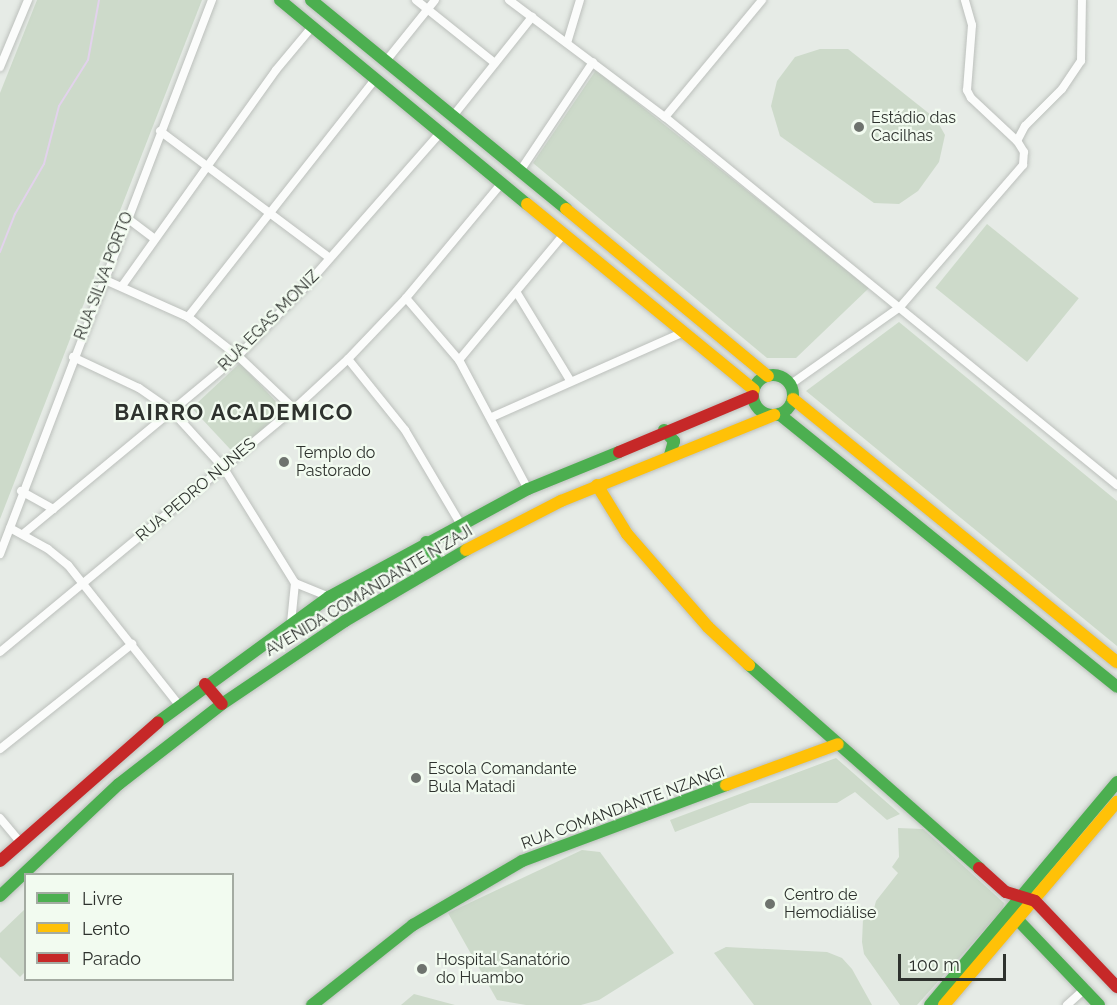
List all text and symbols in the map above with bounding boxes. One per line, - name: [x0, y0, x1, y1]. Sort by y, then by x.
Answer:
- place label: Estádio das Cacilhas: [871, 108, 956, 146]
- marker: Estádio das Cacilhas: [852, 120, 866, 134]
- street label: RUA SILVA PORTO: [71, 209, 137, 343]
- street label: RUA EGAS MONIZ: [215, 267, 323, 375]
- district label: BAIRRO ACADEMICO: [114, 400, 354, 426]
- street label: RUA PEDRO NUNES: [132, 434, 260, 546]
- place label: Templo do Pastorado: [296, 443, 375, 481]
- marker: Templo do Pastorado: [277, 455, 291, 469]
- street label: AVENIDA COMANDANTE N'ZAJI: [262, 521, 476, 661]
- place label: Escola Comandante Bula Matadi: [428, 759, 577, 797]
- street label: RUA COMANDANTE NZANGI: [518, 762, 728, 854]
- marker: Escola Comandante Bula Matadi: [409, 771, 423, 785]
- legend: [24, 873, 234, 981]
- place label: Centro de Hemodiálise: [784, 885, 876, 923]
- text: Livre: [82, 888, 123, 909]
- marker: Centro de Hemodiálise: [761, 895, 779, 913]
- text: Lento: [82, 918, 130, 939]
- scale bar: [901, 942, 1009, 980]
- text: Parado: [82, 948, 141, 969]
- place label: Hospital Sanatório do Huambo: [436, 950, 571, 988]
- text: 100 m: [909, 954, 960, 975]
- marker: Hospital Sanatório do Huambo: [413, 960, 431, 978]

